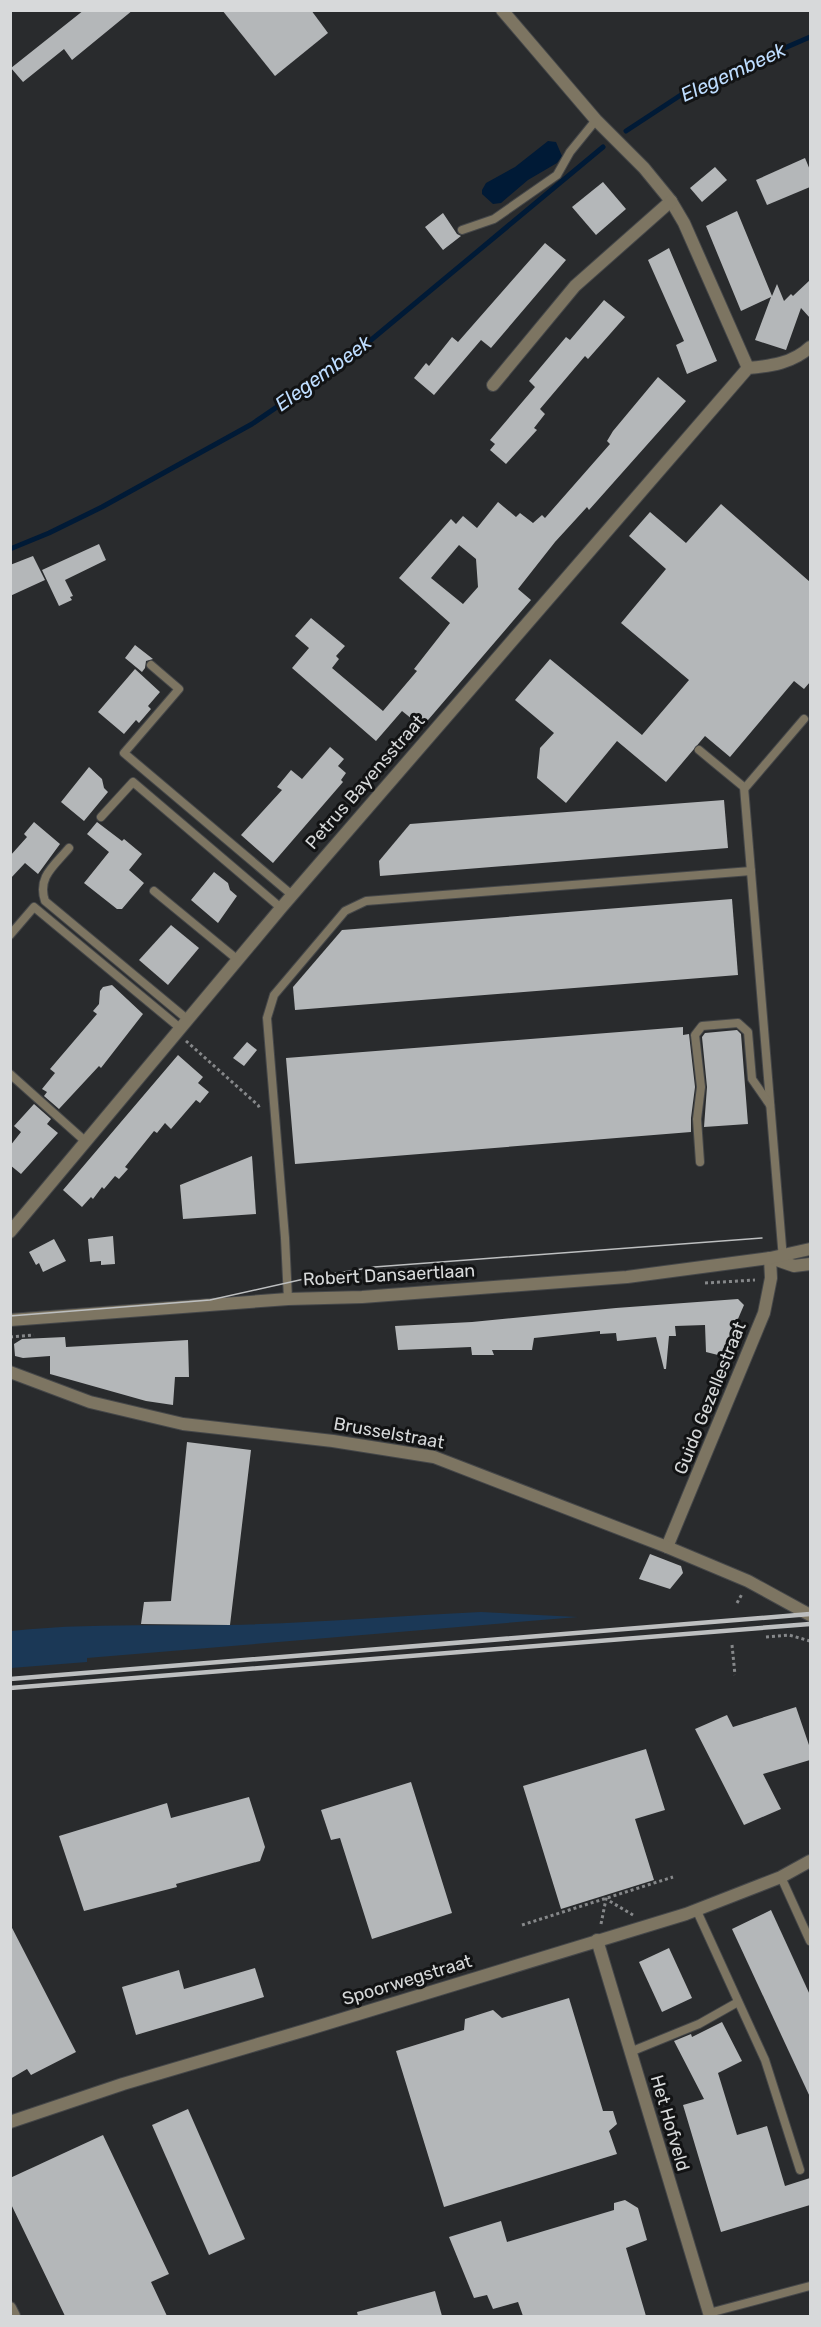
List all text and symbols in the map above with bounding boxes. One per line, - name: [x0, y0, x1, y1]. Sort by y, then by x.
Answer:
- water label: Elegembeek: [676, 37, 790, 107]
- water label: Elegembeek: [270, 330, 377, 416]
- street label: Petrus Bayensstraat: [301, 710, 429, 854]
- street label: Robert Dansaertlaan: [302, 1259, 476, 1291]
- street label: Guido Gezellestraat: [669, 1318, 751, 1478]
- street label: Brusselstraat: [332, 1412, 446, 1454]
- street label: Spoorwegstraat: [340, 1950, 474, 2010]
- street label: Het Hofveld: [646, 2072, 694, 2174]

